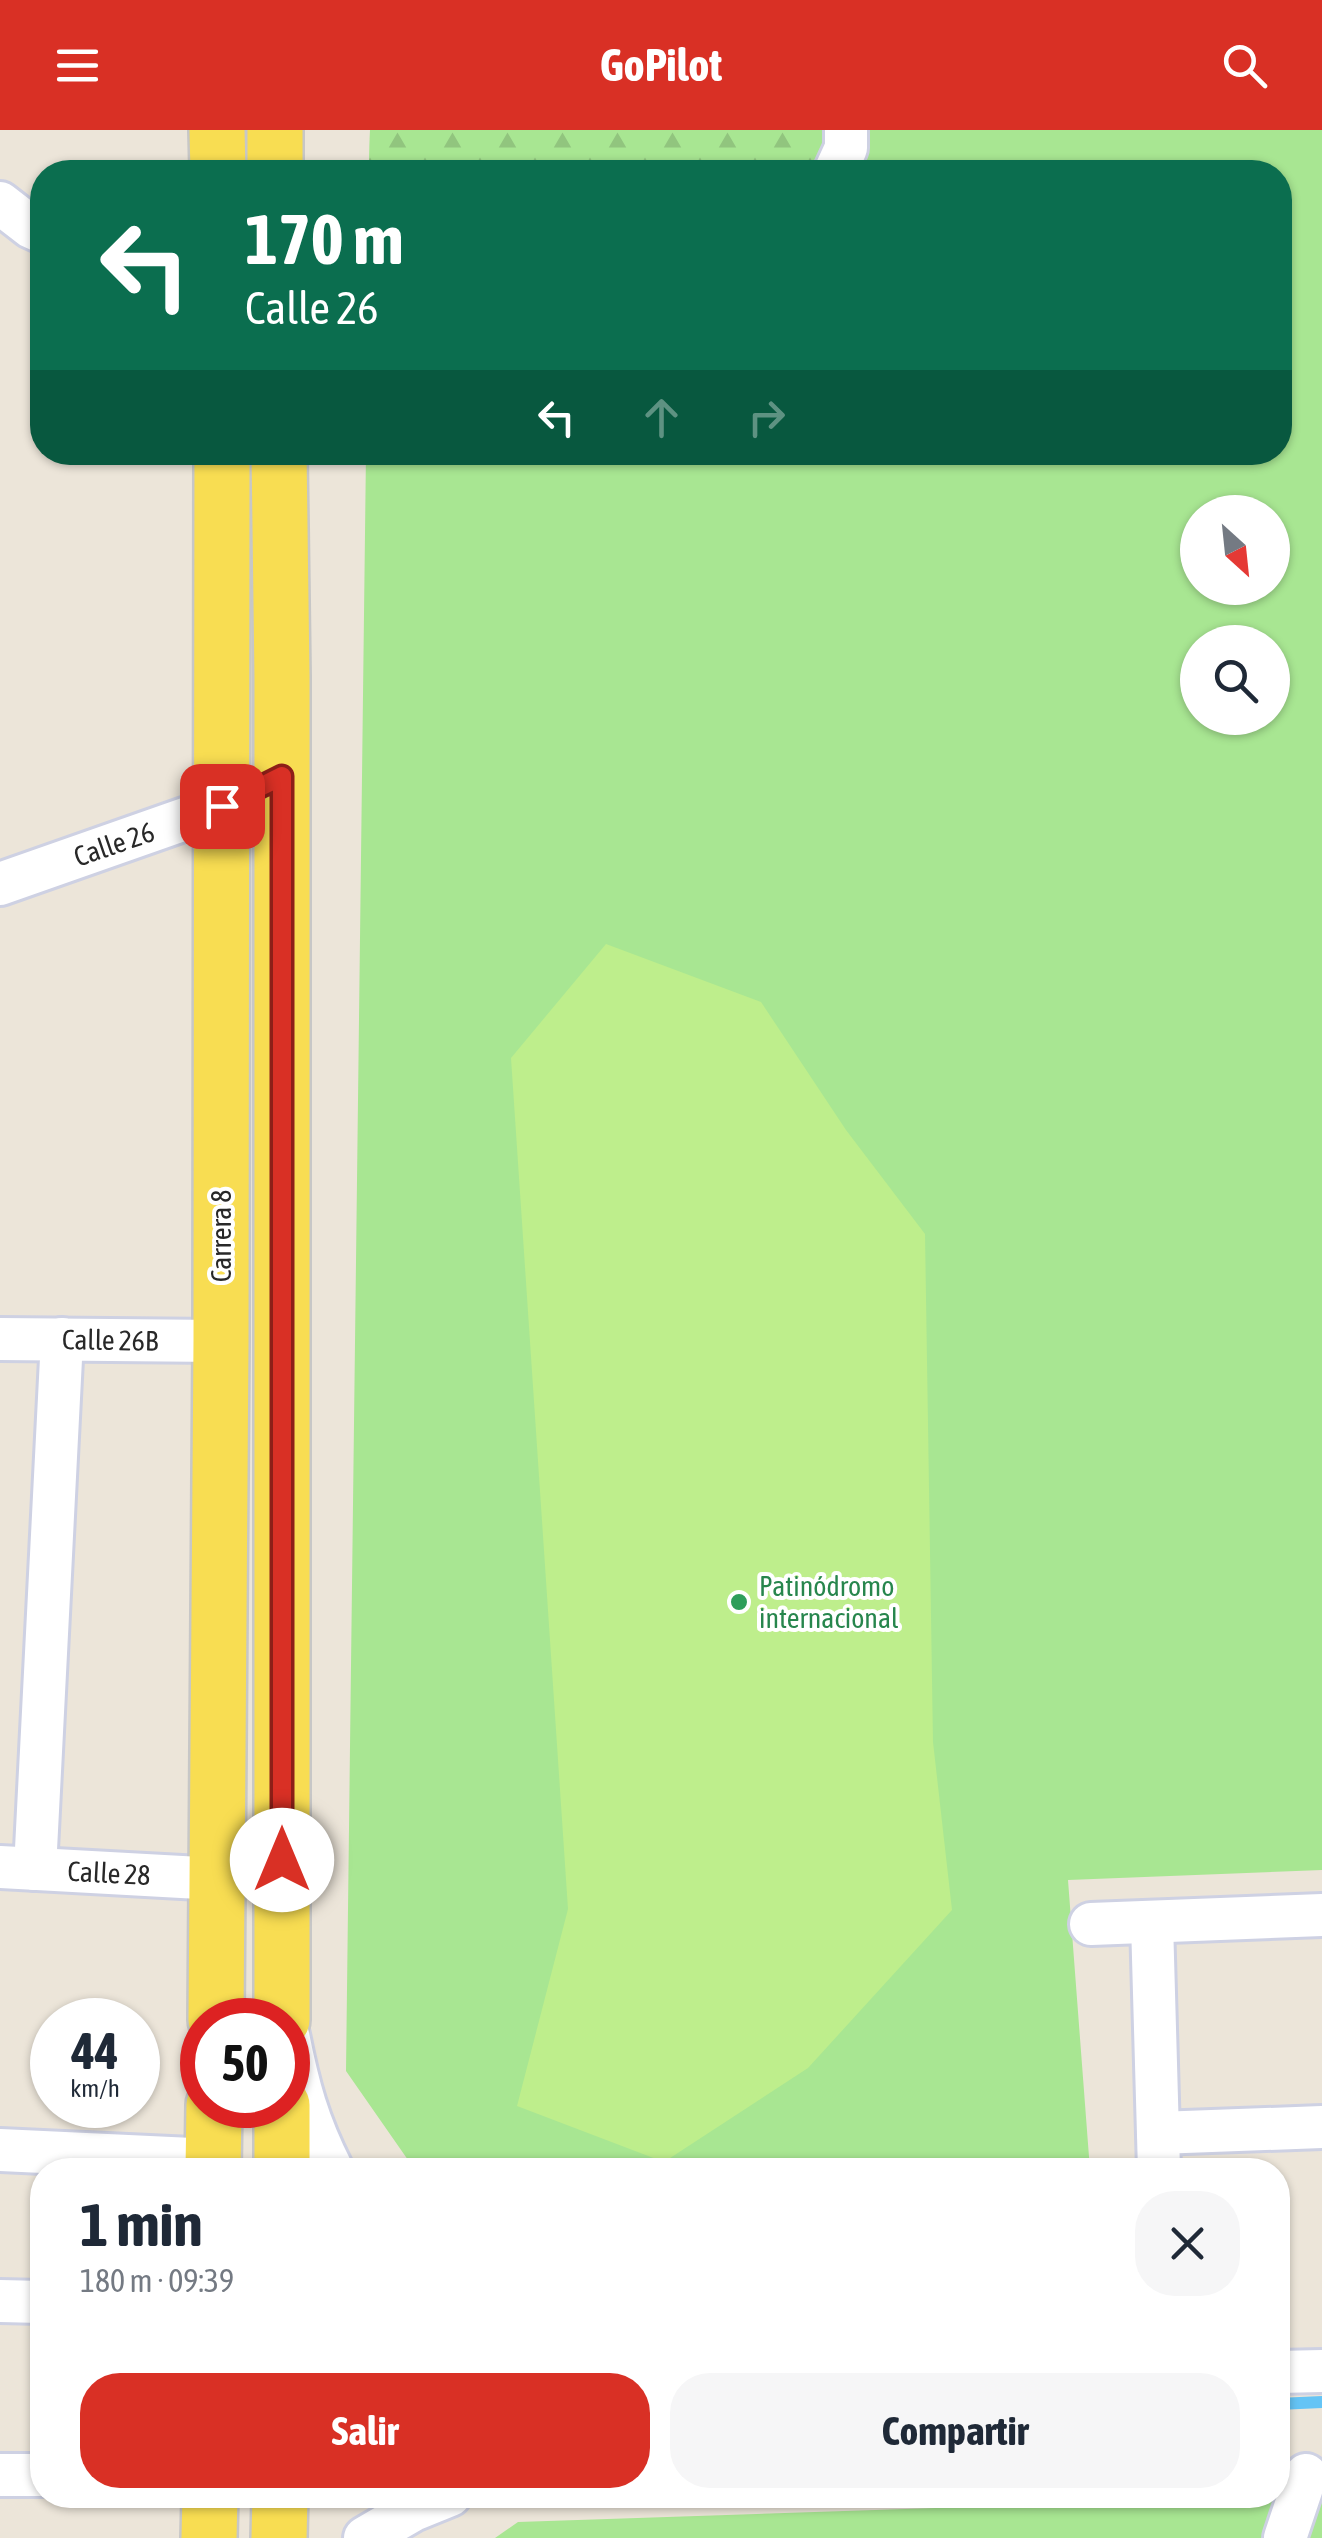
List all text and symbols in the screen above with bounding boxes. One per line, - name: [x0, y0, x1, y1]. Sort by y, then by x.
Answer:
- icon: menu: [50, 38, 105, 93]
- icon: search: [1217, 38, 1272, 93]
- text: GoPilot: [600, 39, 722, 91]
- text: 170 m: [245, 199, 404, 279]
- icon: left: [80, 200, 210, 330]
- text: Calle 26: [245, 282, 378, 334]
- icon: left: [529, 390, 584, 445]
- icon: ahead: [634, 390, 689, 445]
- icon: right: [739, 390, 794, 445]
- north arrow: [1180, 495, 1290, 605]
- map controls: [1180, 495, 1290, 735]
- button: search: [1180, 625, 1290, 735]
- pin: [180, 764, 265, 849]
- icon: arrive: [195, 779, 250, 834]
- street label: Calle 26: [70, 815, 158, 873]
- street label: Carrera 8: [205, 1190, 237, 1282]
- street label: Calle 26B: [62, 1323, 158, 1357]
- place label: Patinódromo internacional: [759, 1570, 899, 1634]
- marker: Patinódromo internacional: [728, 1591, 750, 1613]
- position arrow: [230, 1808, 334, 1912]
- street label: Calle 28: [67, 1855, 151, 1891]
- speed limit sign: 50: [180, 1998, 310, 2128]
- text: 44: [71, 2022, 118, 2080]
- text: km/h: [70, 2074, 120, 2102]
- text: 1 min: [80, 2190, 203, 2259]
- button: close: [1135, 2191, 1240, 2296]
- text: 180 m · 09:39: [80, 2262, 234, 2299]
- button: Salir: [80, 2373, 650, 2488]
- button: Compartir: [670, 2373, 1240, 2488]

